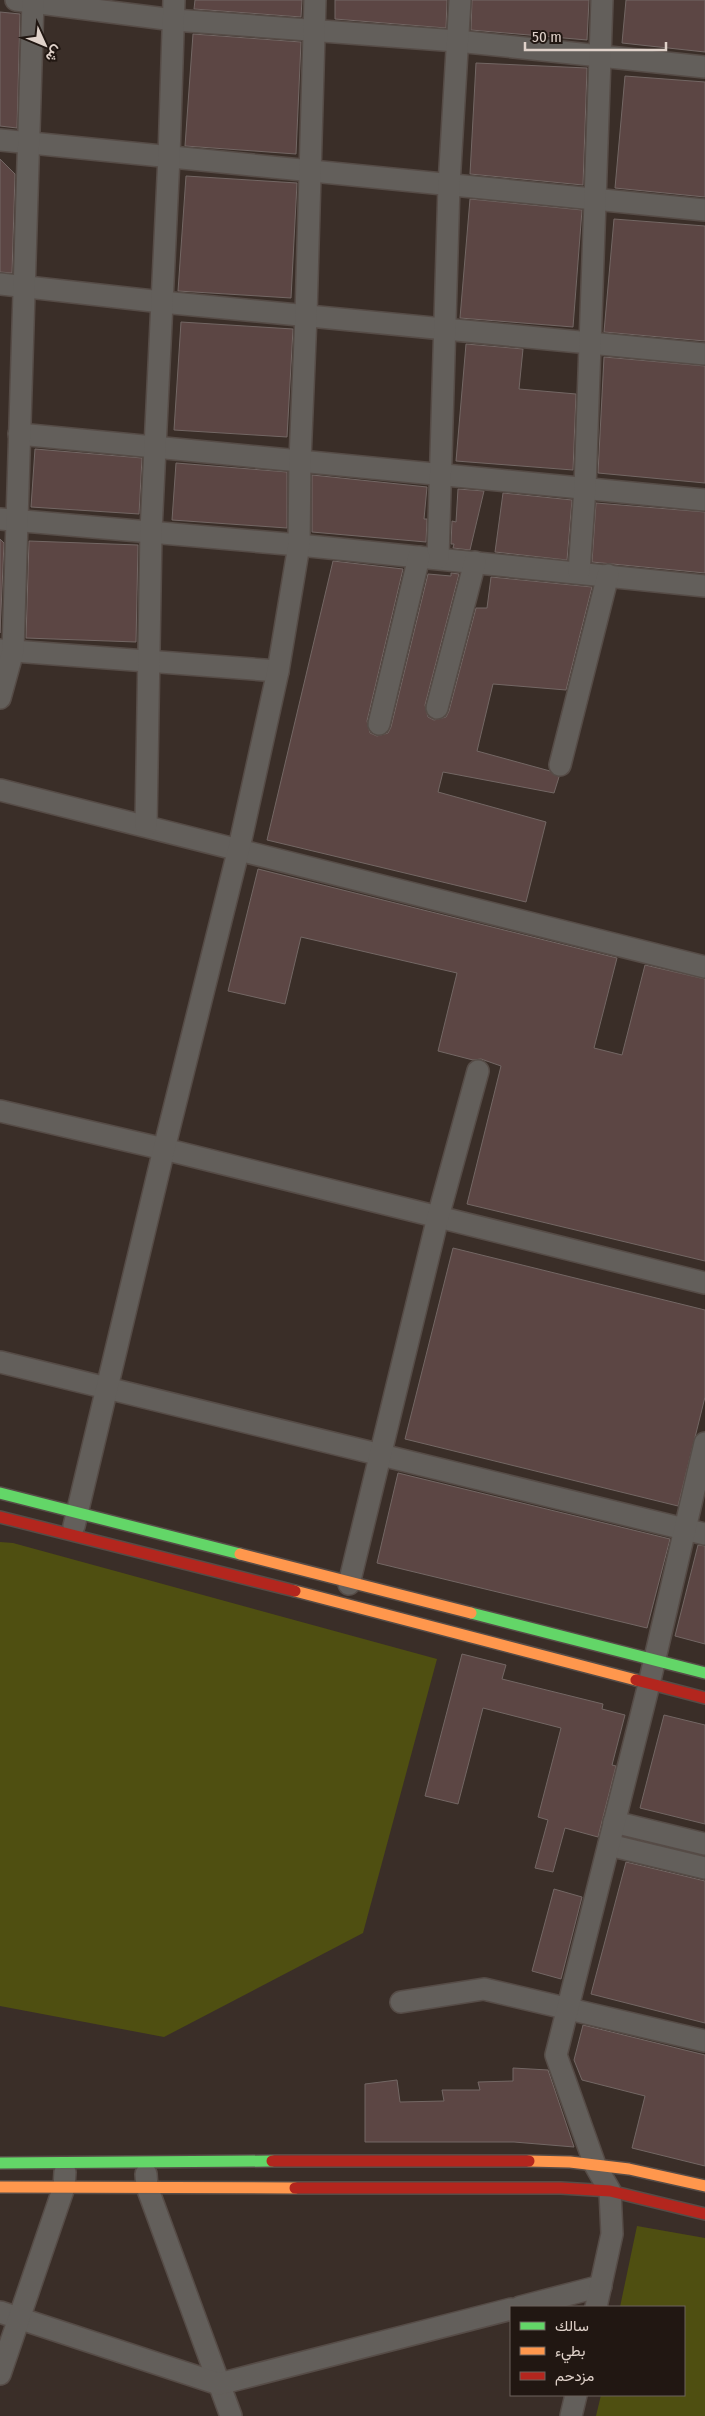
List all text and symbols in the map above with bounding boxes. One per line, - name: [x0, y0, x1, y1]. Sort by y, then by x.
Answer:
- north arrow: [20, 20, 70, 70]
- scale bar: [525, 20, 666, 52]
- text: 50 m: [532, 28, 562, 46]
- text: ش: [42, 42, 66, 66]
- legend: [510, 2306, 685, 2396]
- text: سالك: [555, 2317, 589, 2335]
- text: بطيء: [555, 2342, 585, 2364]
- text: مزدحم: [555, 2367, 594, 2386]

